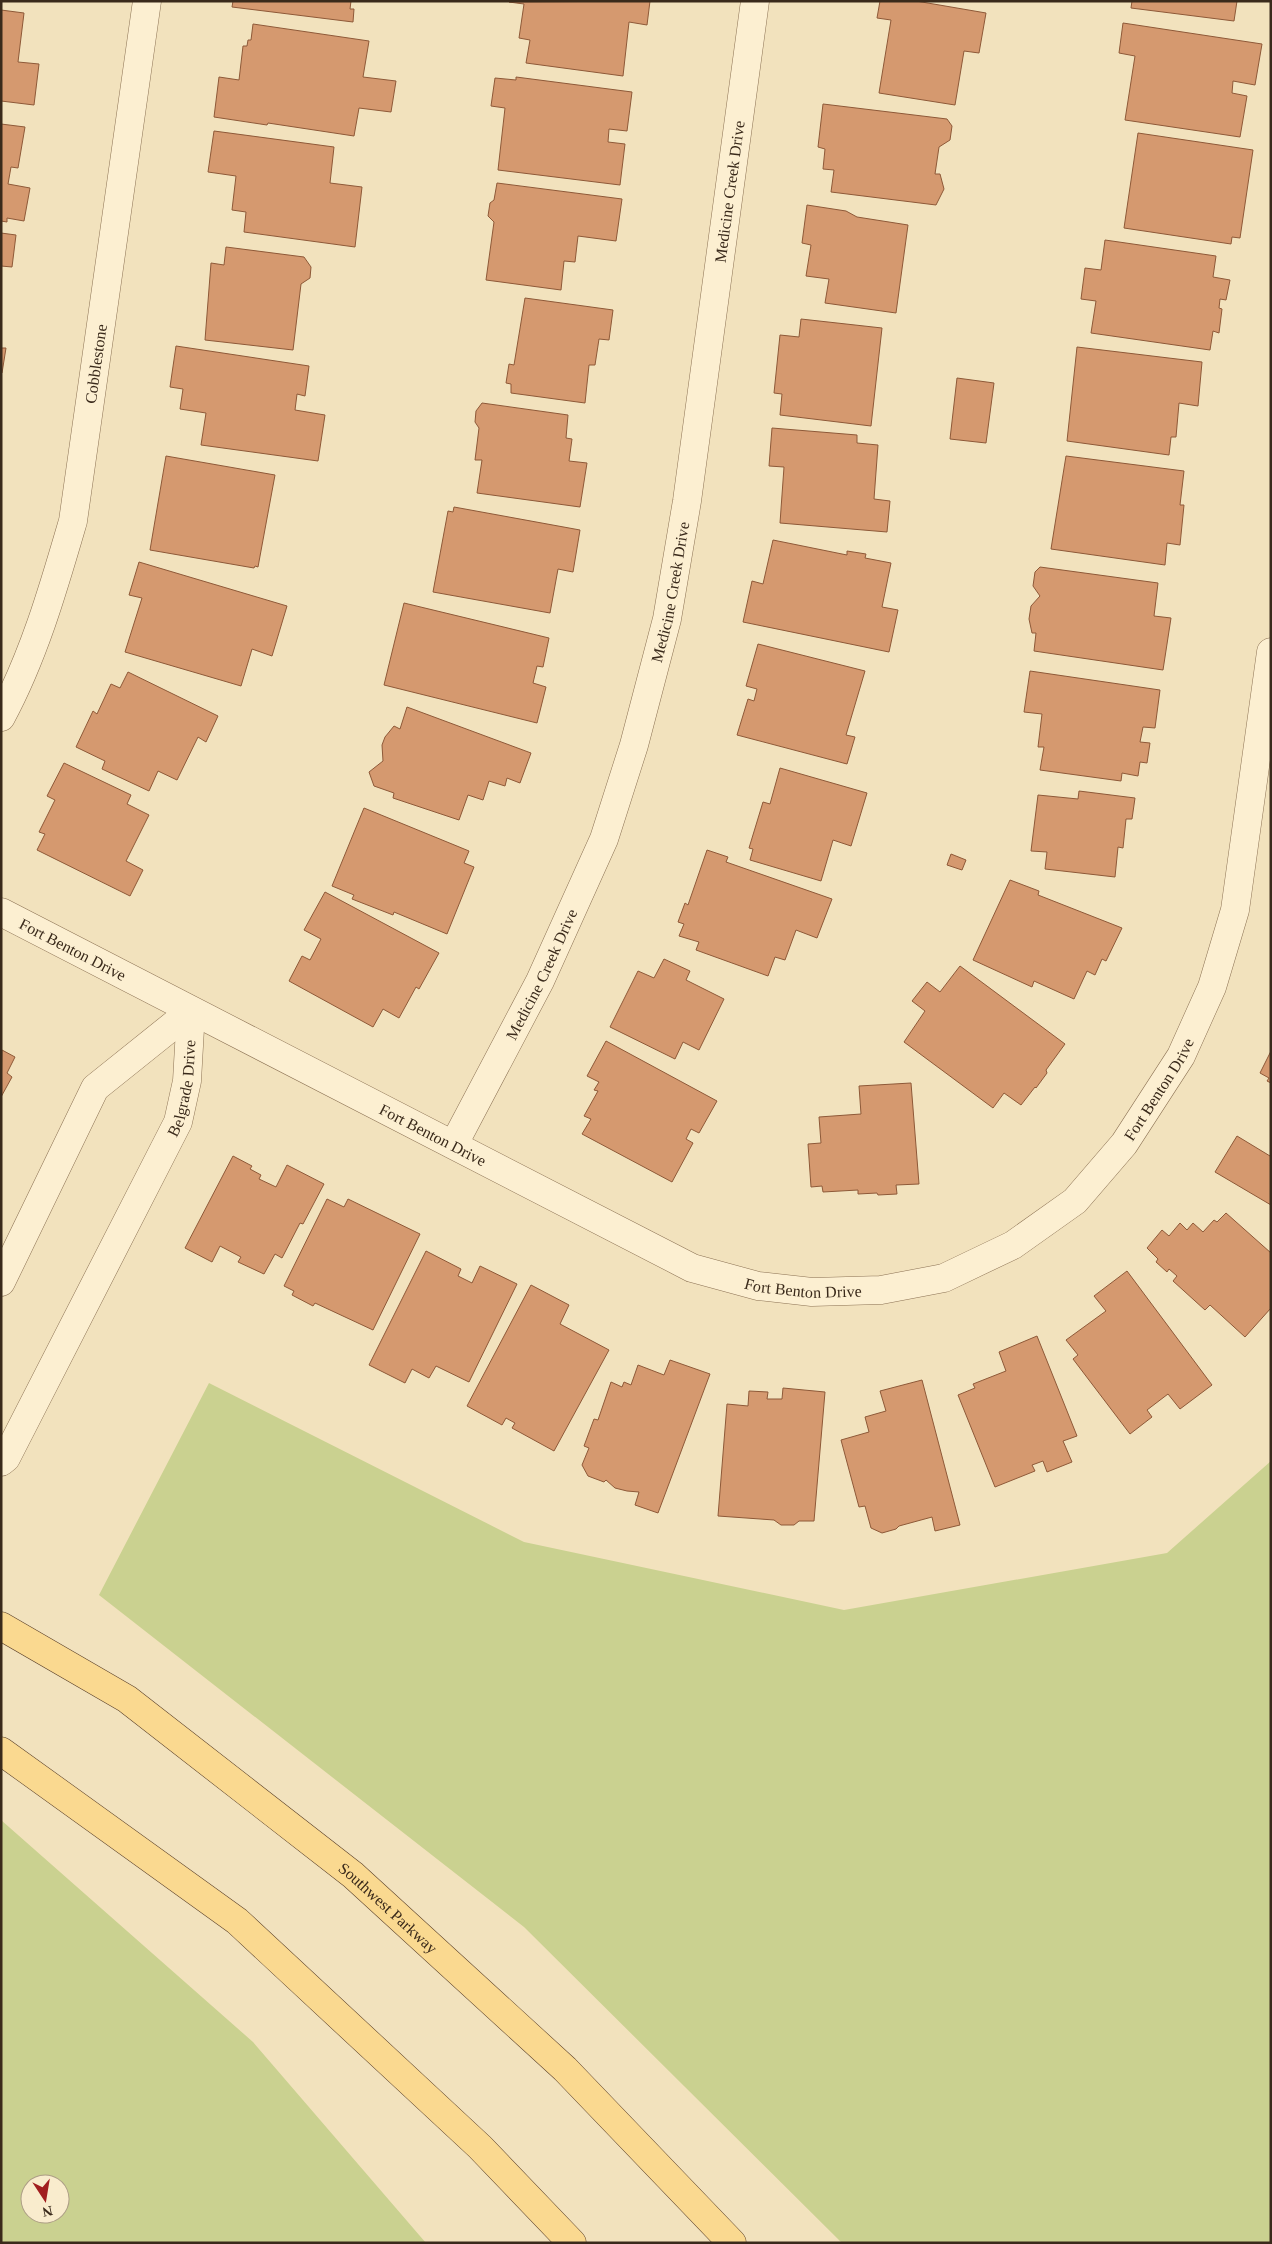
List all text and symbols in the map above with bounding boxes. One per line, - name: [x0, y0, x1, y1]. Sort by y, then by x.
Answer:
- street label: Medicine Creek Drive: [711, 119, 747, 264]
- street label: Cobblestone: [81, 323, 109, 405]
- street label: Medicine Creek Drive: [647, 520, 692, 664]
- street label: Medicine Creek Drive: [502, 906, 580, 1042]
- street label: Fort Benton Drive: [17, 915, 129, 984]
- street label: Fort Benton Drive: [1120, 1035, 1197, 1143]
- street label: Belgrade Drive: [164, 1039, 198, 1139]
- street label: Fort Benton Drive: [377, 1100, 489, 1169]
- street label: Fort Benton Drive: [743, 1274, 862, 1301]
- street label: Southwest Parkway: [336, 1859, 441, 1957]
- north arrow: [20, 2174, 70, 2224]
- text: N: [41, 2203, 54, 2220]

